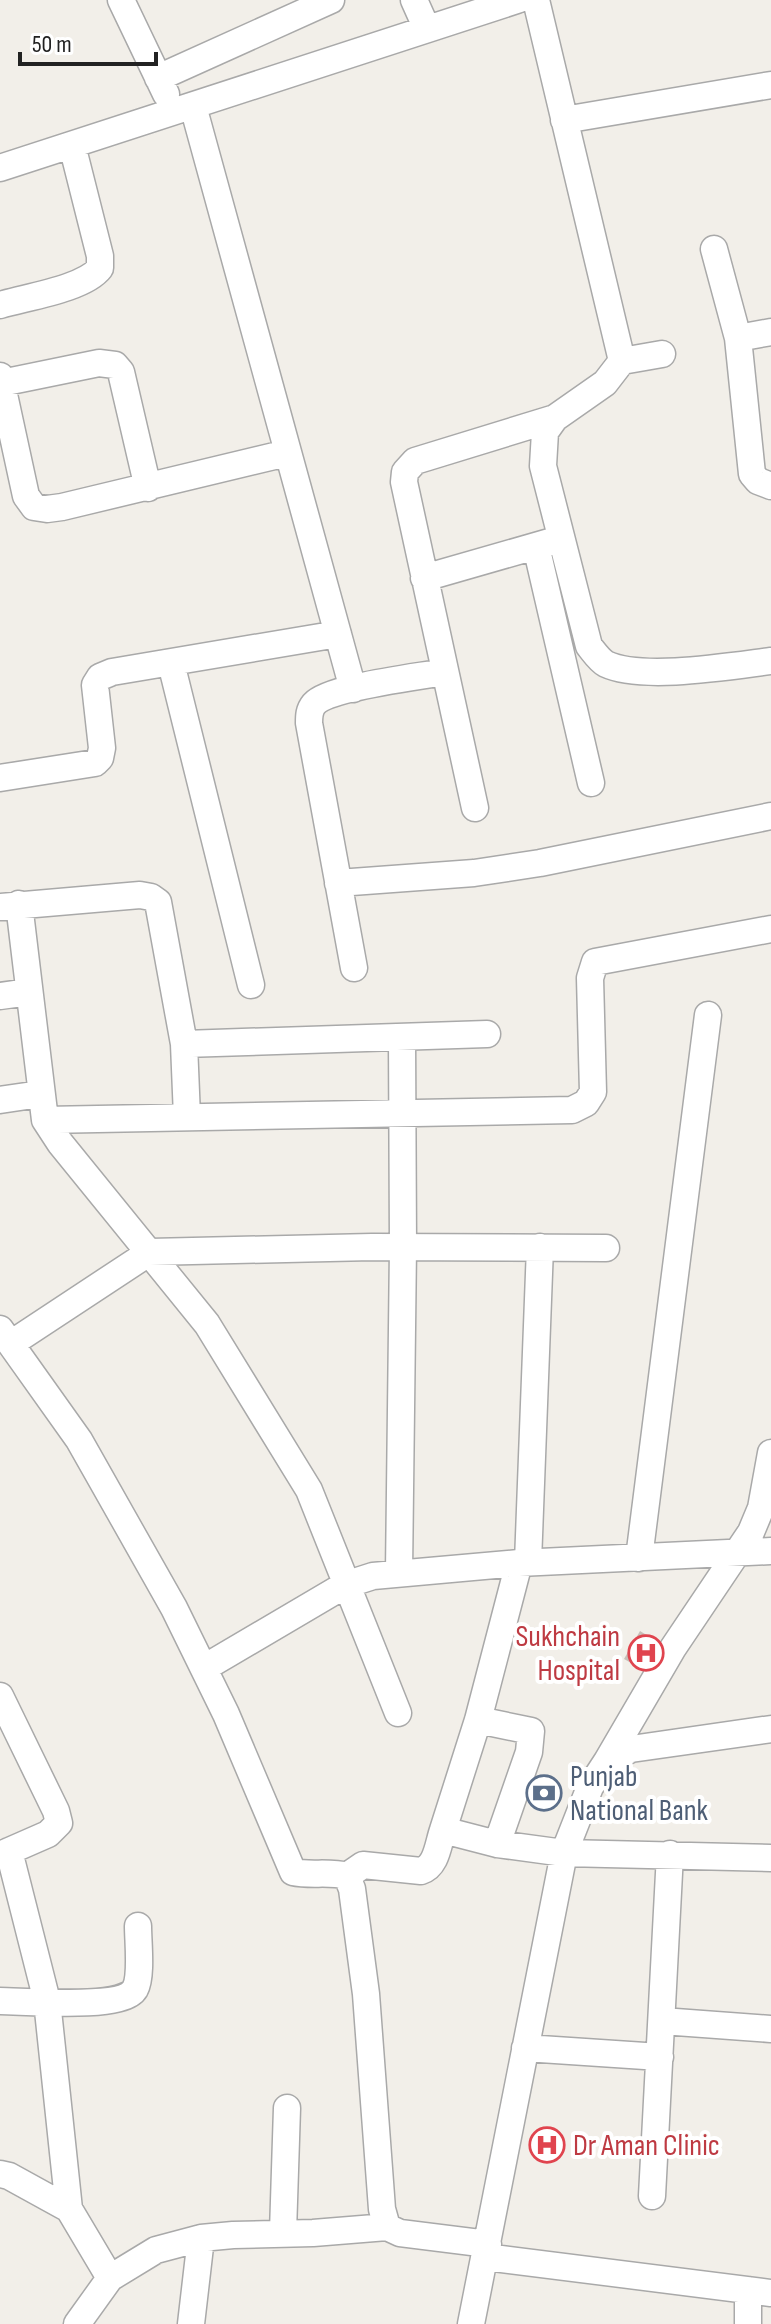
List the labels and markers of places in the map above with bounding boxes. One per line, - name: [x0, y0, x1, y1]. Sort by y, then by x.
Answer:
- place label: Sukhchain Hospital: [516, 1619, 620, 1689]
- hospital icon: Sukhchain Hospital: [627, 1634, 665, 1672]
- place label: Punjab National Bank: [570, 1759, 709, 1829]
- bank icon: Punjab National Bank: [525, 1774, 563, 1812]
- hospital icon: Dr Aman Clinic: [528, 2126, 566, 2164]
- place label: Dr Aman Clinic: [573, 2128, 720, 2164]

